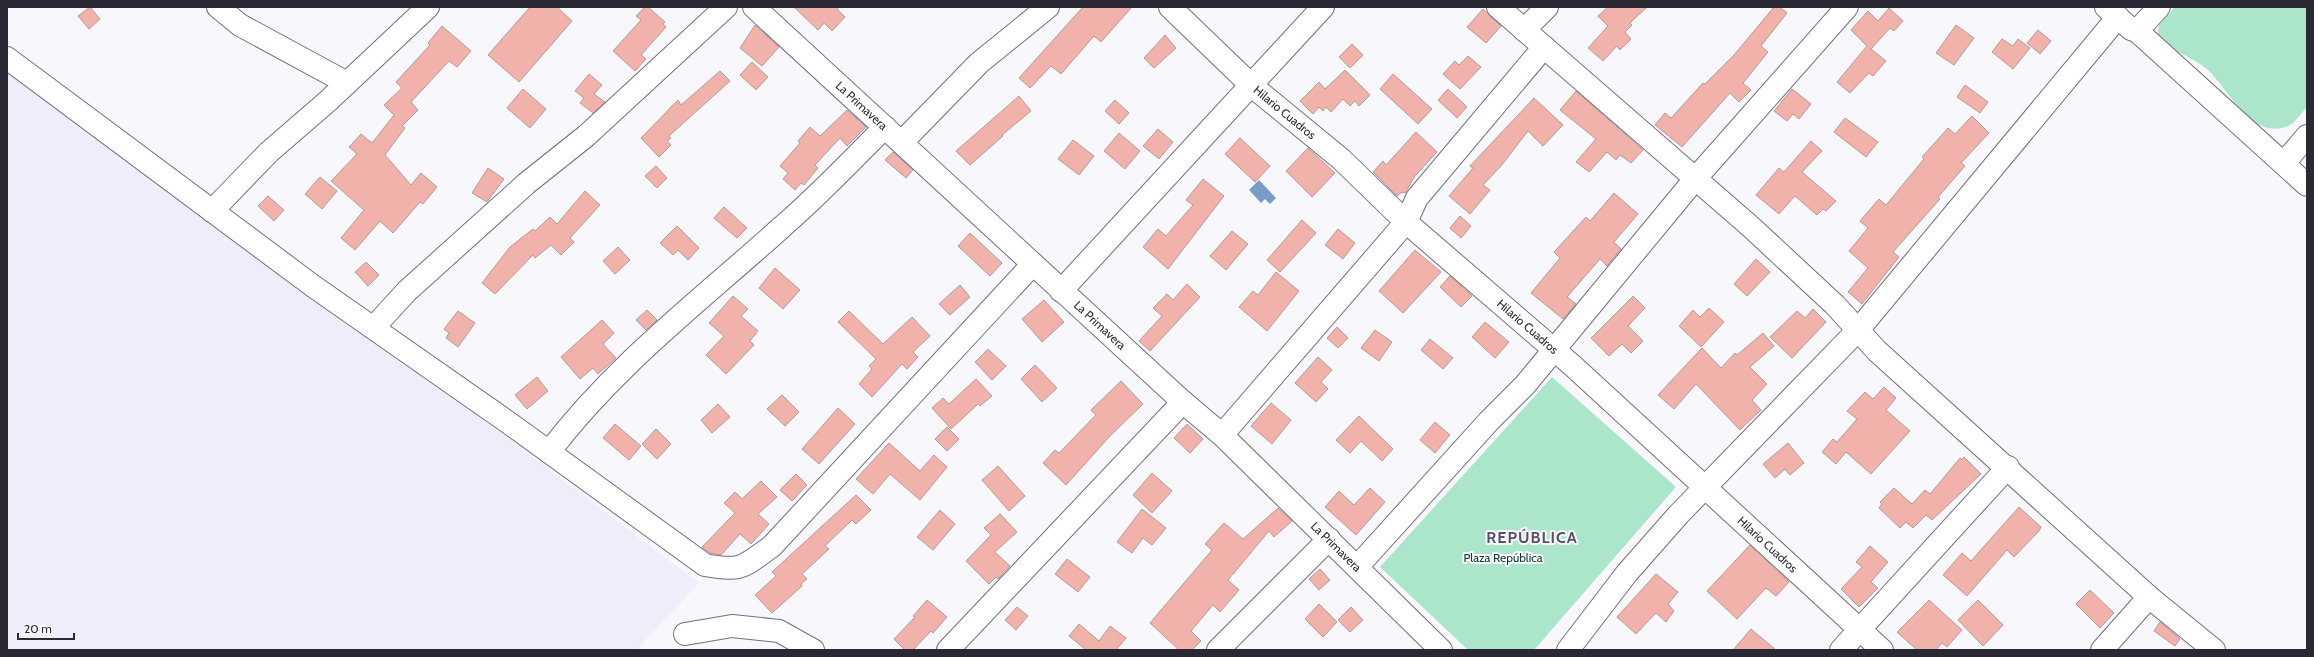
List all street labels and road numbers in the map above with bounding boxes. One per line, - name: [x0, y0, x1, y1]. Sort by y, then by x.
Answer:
- street label: La Primavera: [833, 78, 891, 133]
- street label: Hilario Cuadros: [1251, 82, 1319, 142]
- street label: Hilario Cuadros: [1494, 296, 1562, 357]
- street label: La Primavera: [1071, 297, 1129, 353]
- street label: Hilario Cuadros: [1735, 513, 1801, 576]
- street label: La Primavera: [1308, 518, 1365, 575]

